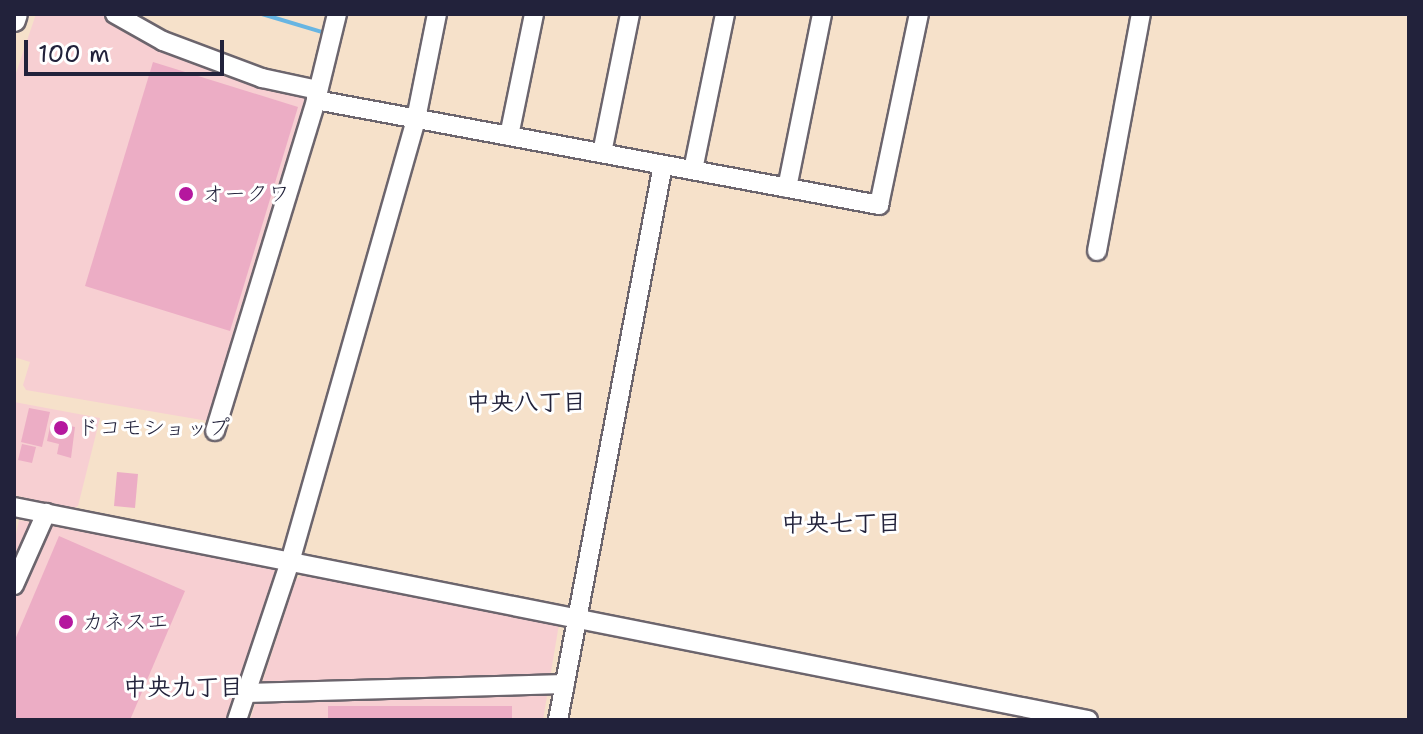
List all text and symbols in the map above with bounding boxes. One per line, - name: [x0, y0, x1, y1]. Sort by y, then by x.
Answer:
- scale bar: [28, 24, 228, 74]
- text: 100 m: [38, 38, 110, 70]
- place label: オークワ: [202, 181, 290, 207]
- marker: オークワ: [177, 185, 195, 203]
- district label: 中央八丁目: [466, 389, 586, 417]
- place label: ドコモショップ: [77, 415, 231, 441]
- marker: ドコモショップ: [52, 419, 70, 437]
- district label: 中央七丁目: [781, 510, 901, 538]
- place label: カネスエ: [82, 609, 170, 635]
- marker: カネスエ: [57, 613, 75, 631]
- district label: 中央九丁目: [123, 674, 243, 702]

